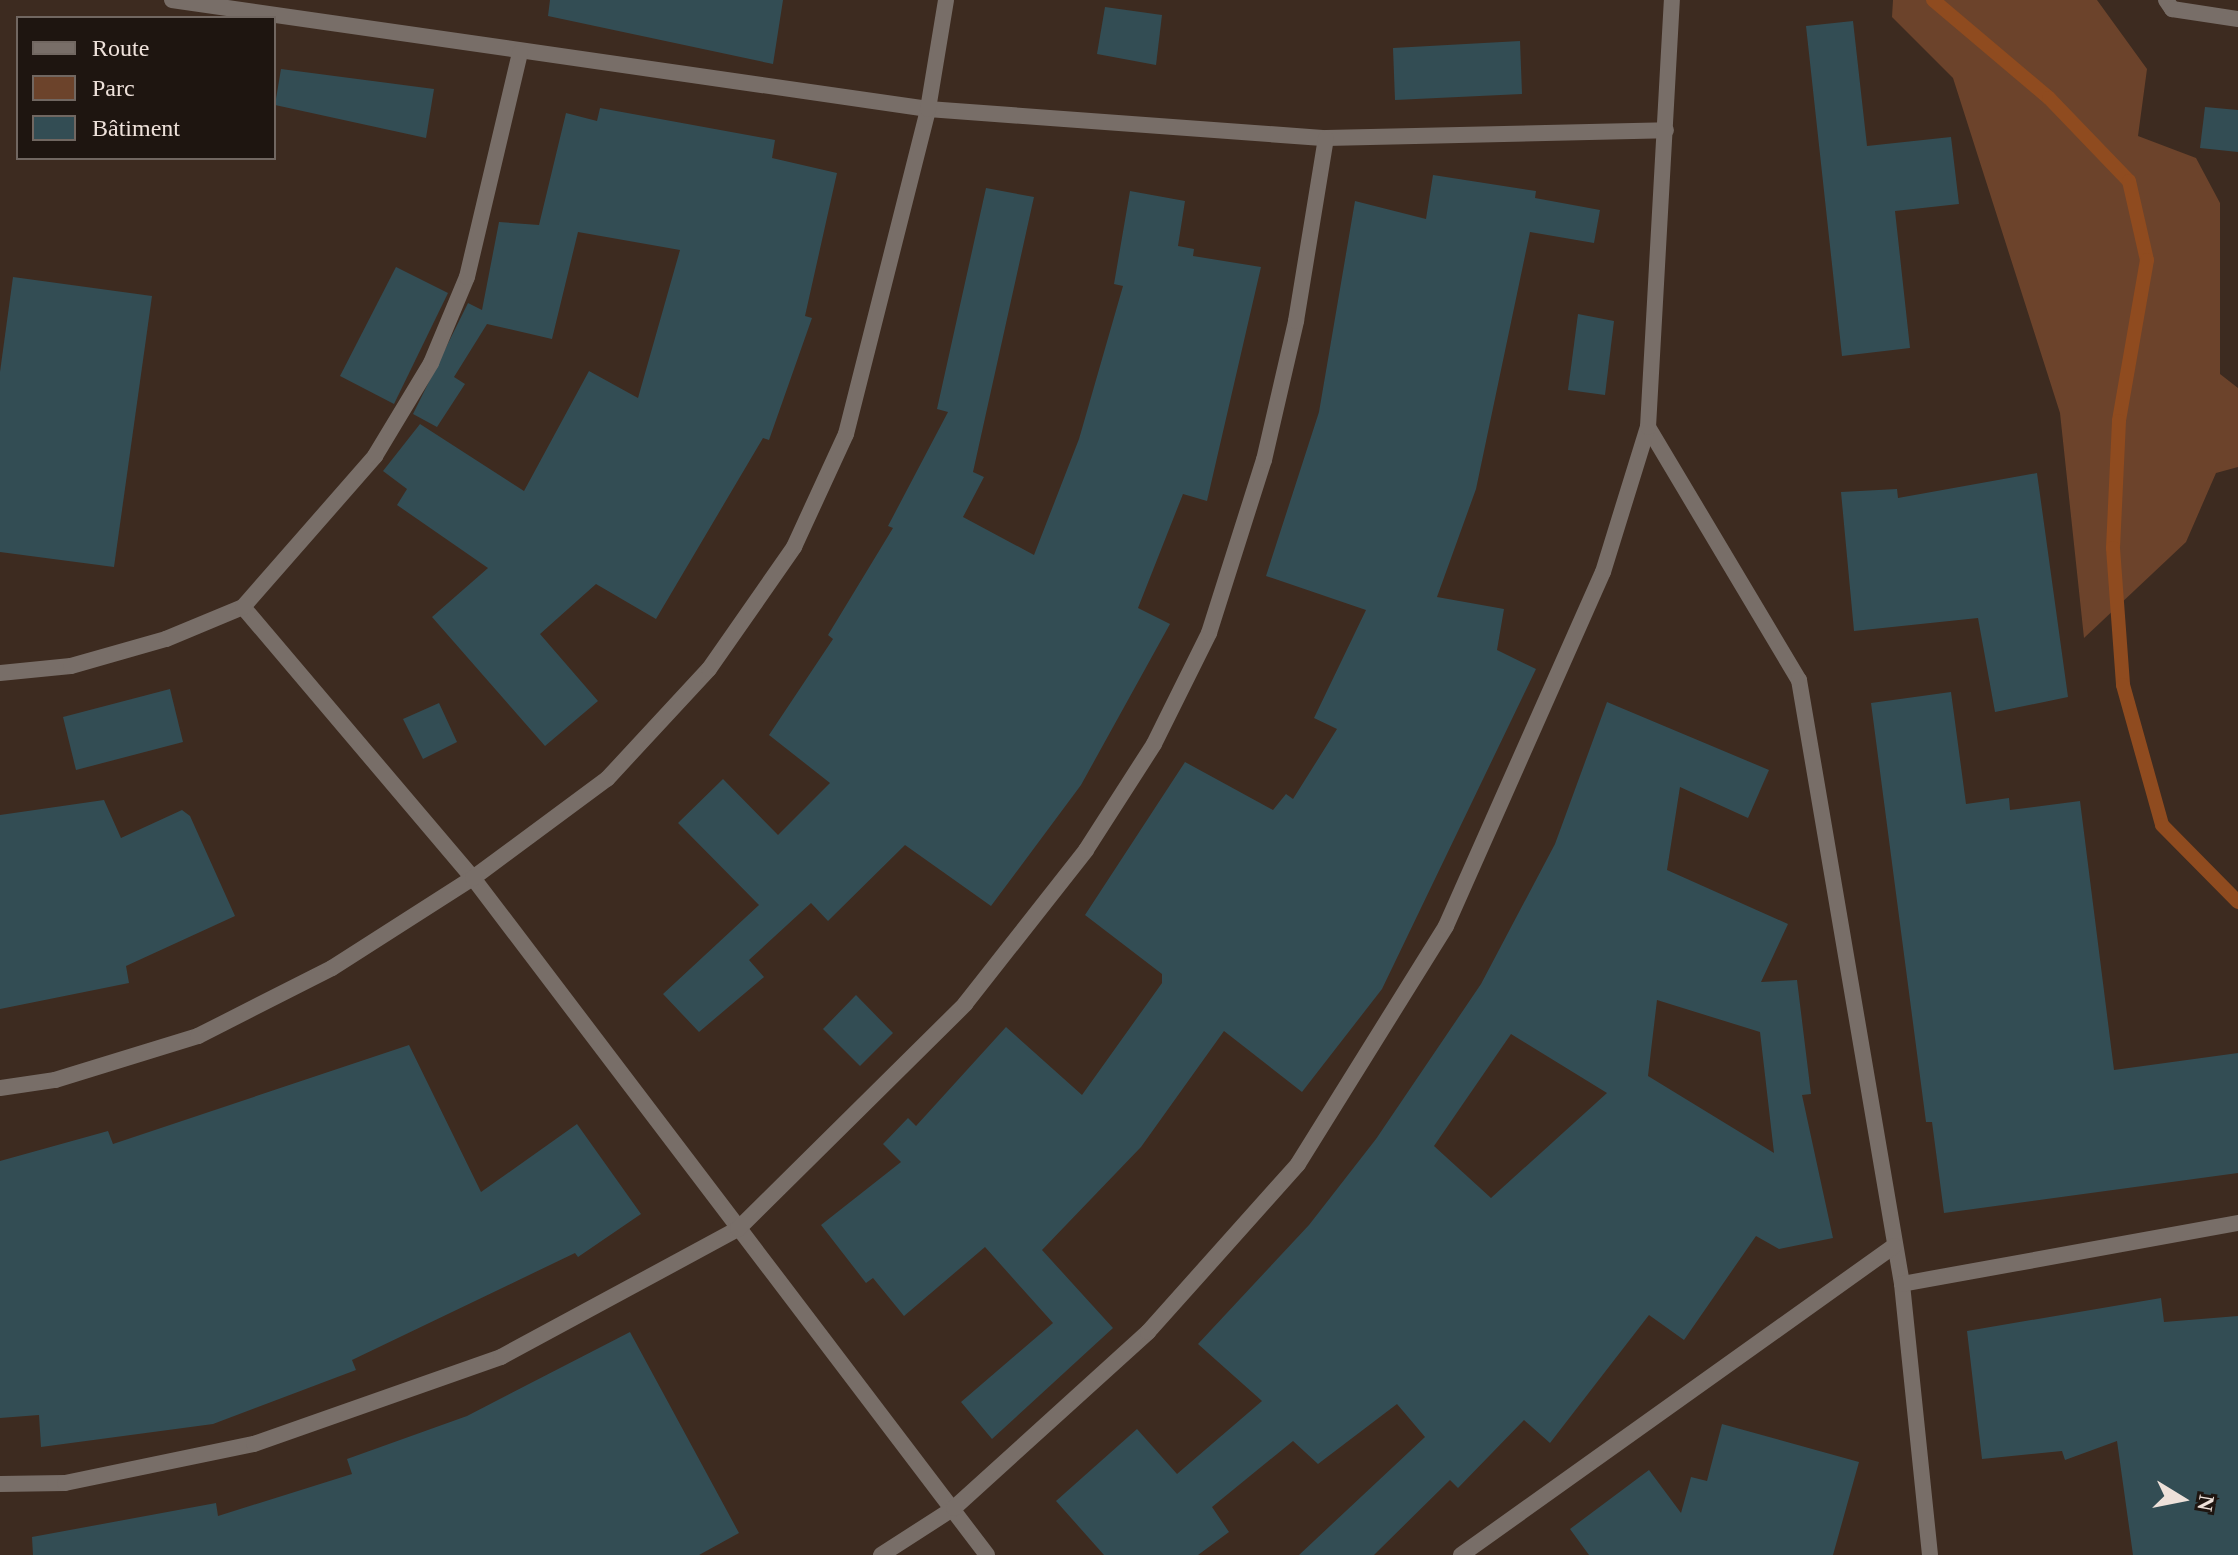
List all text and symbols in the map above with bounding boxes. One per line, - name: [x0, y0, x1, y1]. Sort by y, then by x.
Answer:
- legend: [16, 16, 276, 160]
- text: Route: [92, 35, 149, 61]
- text: Parc: [92, 75, 135, 101]
- text: Bâtiment: [92, 115, 180, 141]
- north arrow: [2142, 1459, 2222, 1539]
- text: N: [2192, 1493, 2220, 1513]

